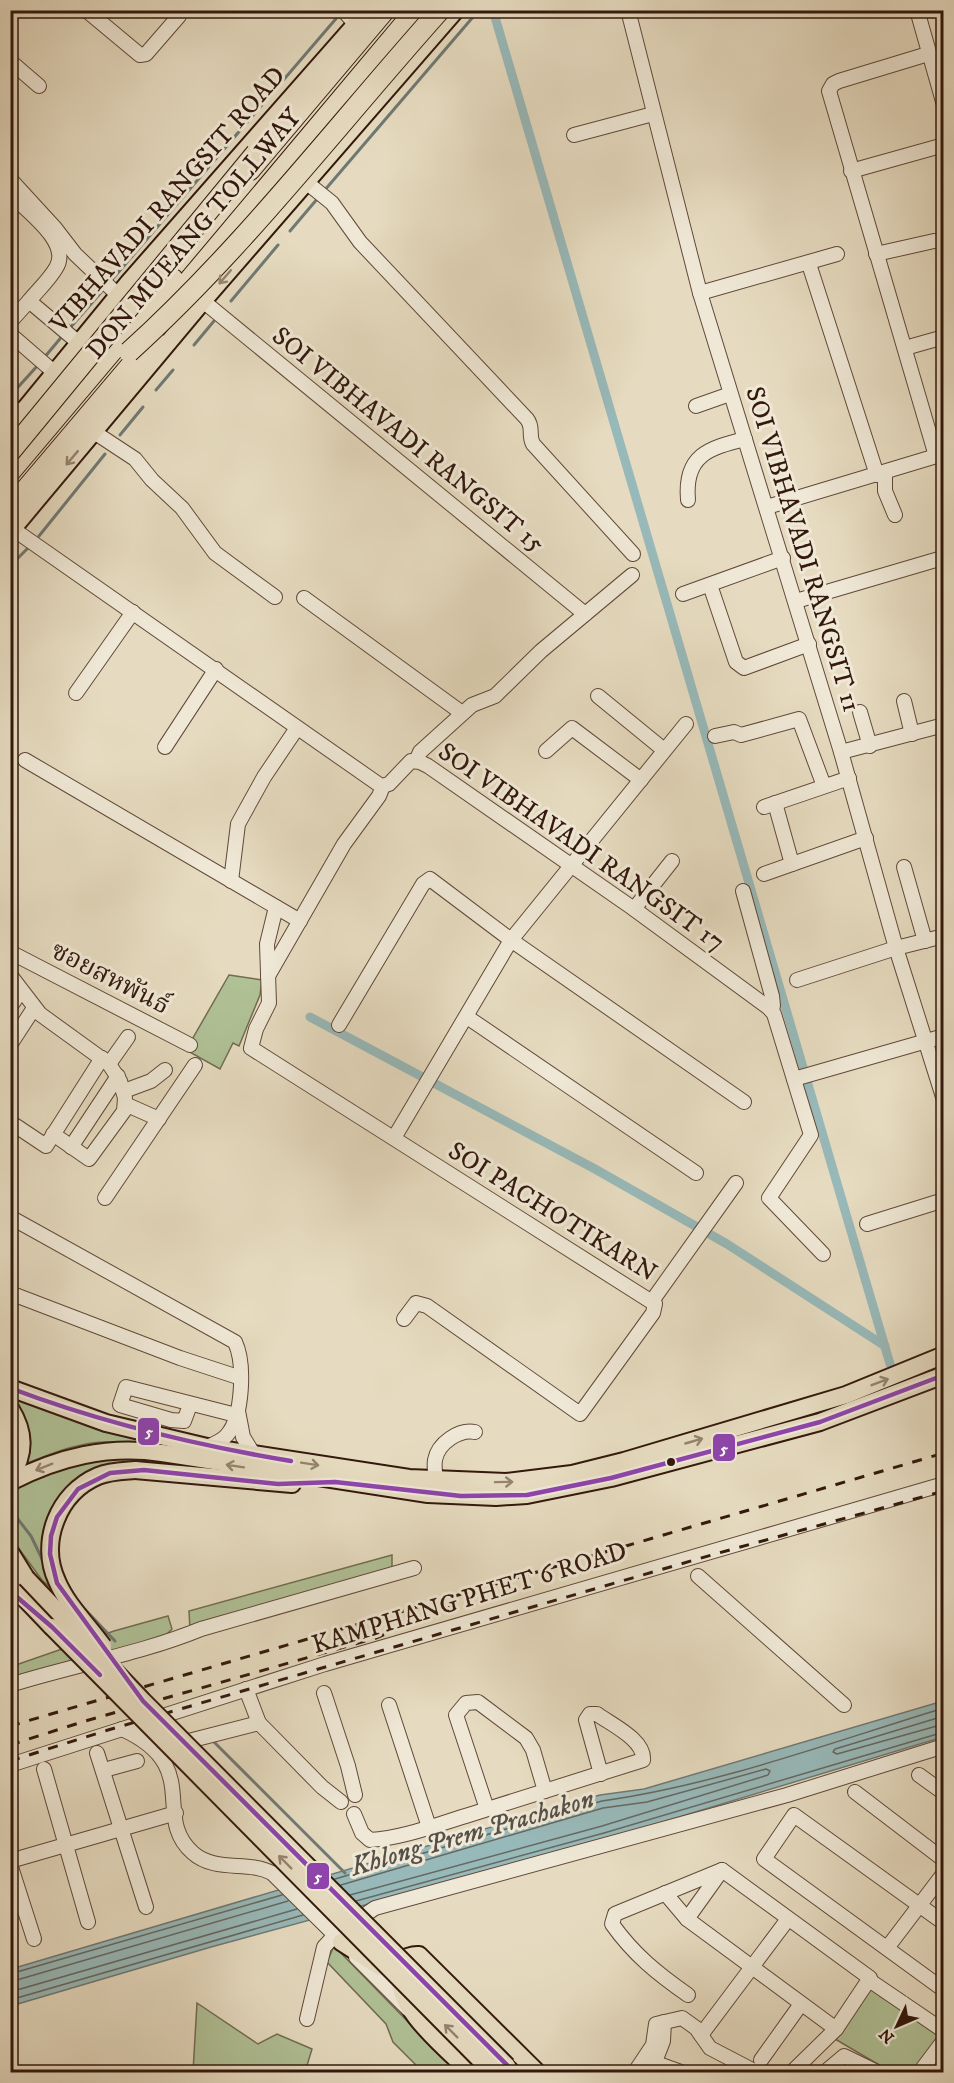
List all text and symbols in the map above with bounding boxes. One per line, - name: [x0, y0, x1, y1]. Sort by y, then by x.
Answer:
- street label: VIBHAVADI RANGSIT ROAD: [43, 60, 293, 341]
- street label: DON MUEANG TOLLWAY: [79, 101, 309, 366]
- one-way arrow: [218, 269, 232, 284]
- street label: SOI VIBHAVADI RANGSIT 15: [265, 320, 551, 561]
- street label: SOI VIBHAVADI RANGSIT 11: [737, 383, 868, 716]
- one-way arrow: [65, 450, 79, 465]
- street label: SOI VIBHAVADI RANGSIT 17: [431, 735, 731, 959]
- street label: ซอยสหพันธ์: [45, 933, 176, 1022]
- street label: SOI PACHOTIKARN: [442, 1135, 663, 1290]
- one-way arrow: [870, 1376, 889, 1387]
- line badge: 5: [137, 1417, 160, 1446]
- text: 5: [144, 1422, 153, 1442]
- line badge: 5: [712, 1433, 736, 1462]
- one-way arrow: [684, 1435, 703, 1446]
- text: 5: [719, 1439, 728, 1459]
- unlabelled marker: [665, 1456, 677, 1468]
- one-way arrow: [300, 1458, 320, 1469]
- one-way arrow: [226, 1460, 246, 1471]
- one-way arrow: [35, 1462, 54, 1473]
- one-way arrow: [494, 1476, 514, 1487]
- street label: KAMPHANG PHET 6 ROAD: [308, 1535, 631, 1662]
- water label: Khlong Prem Prachakon: [346, 1782, 598, 1884]
- one-way arrow: [277, 1855, 292, 1870]
- line badge: 5: [306, 1862, 330, 1890]
- text: 5: [313, 1867, 322, 1887]
- north arrow: [867, 1996, 927, 2056]
- one-way arrow: [444, 2023, 458, 2038]
- text: N: [875, 2024, 899, 2047]

